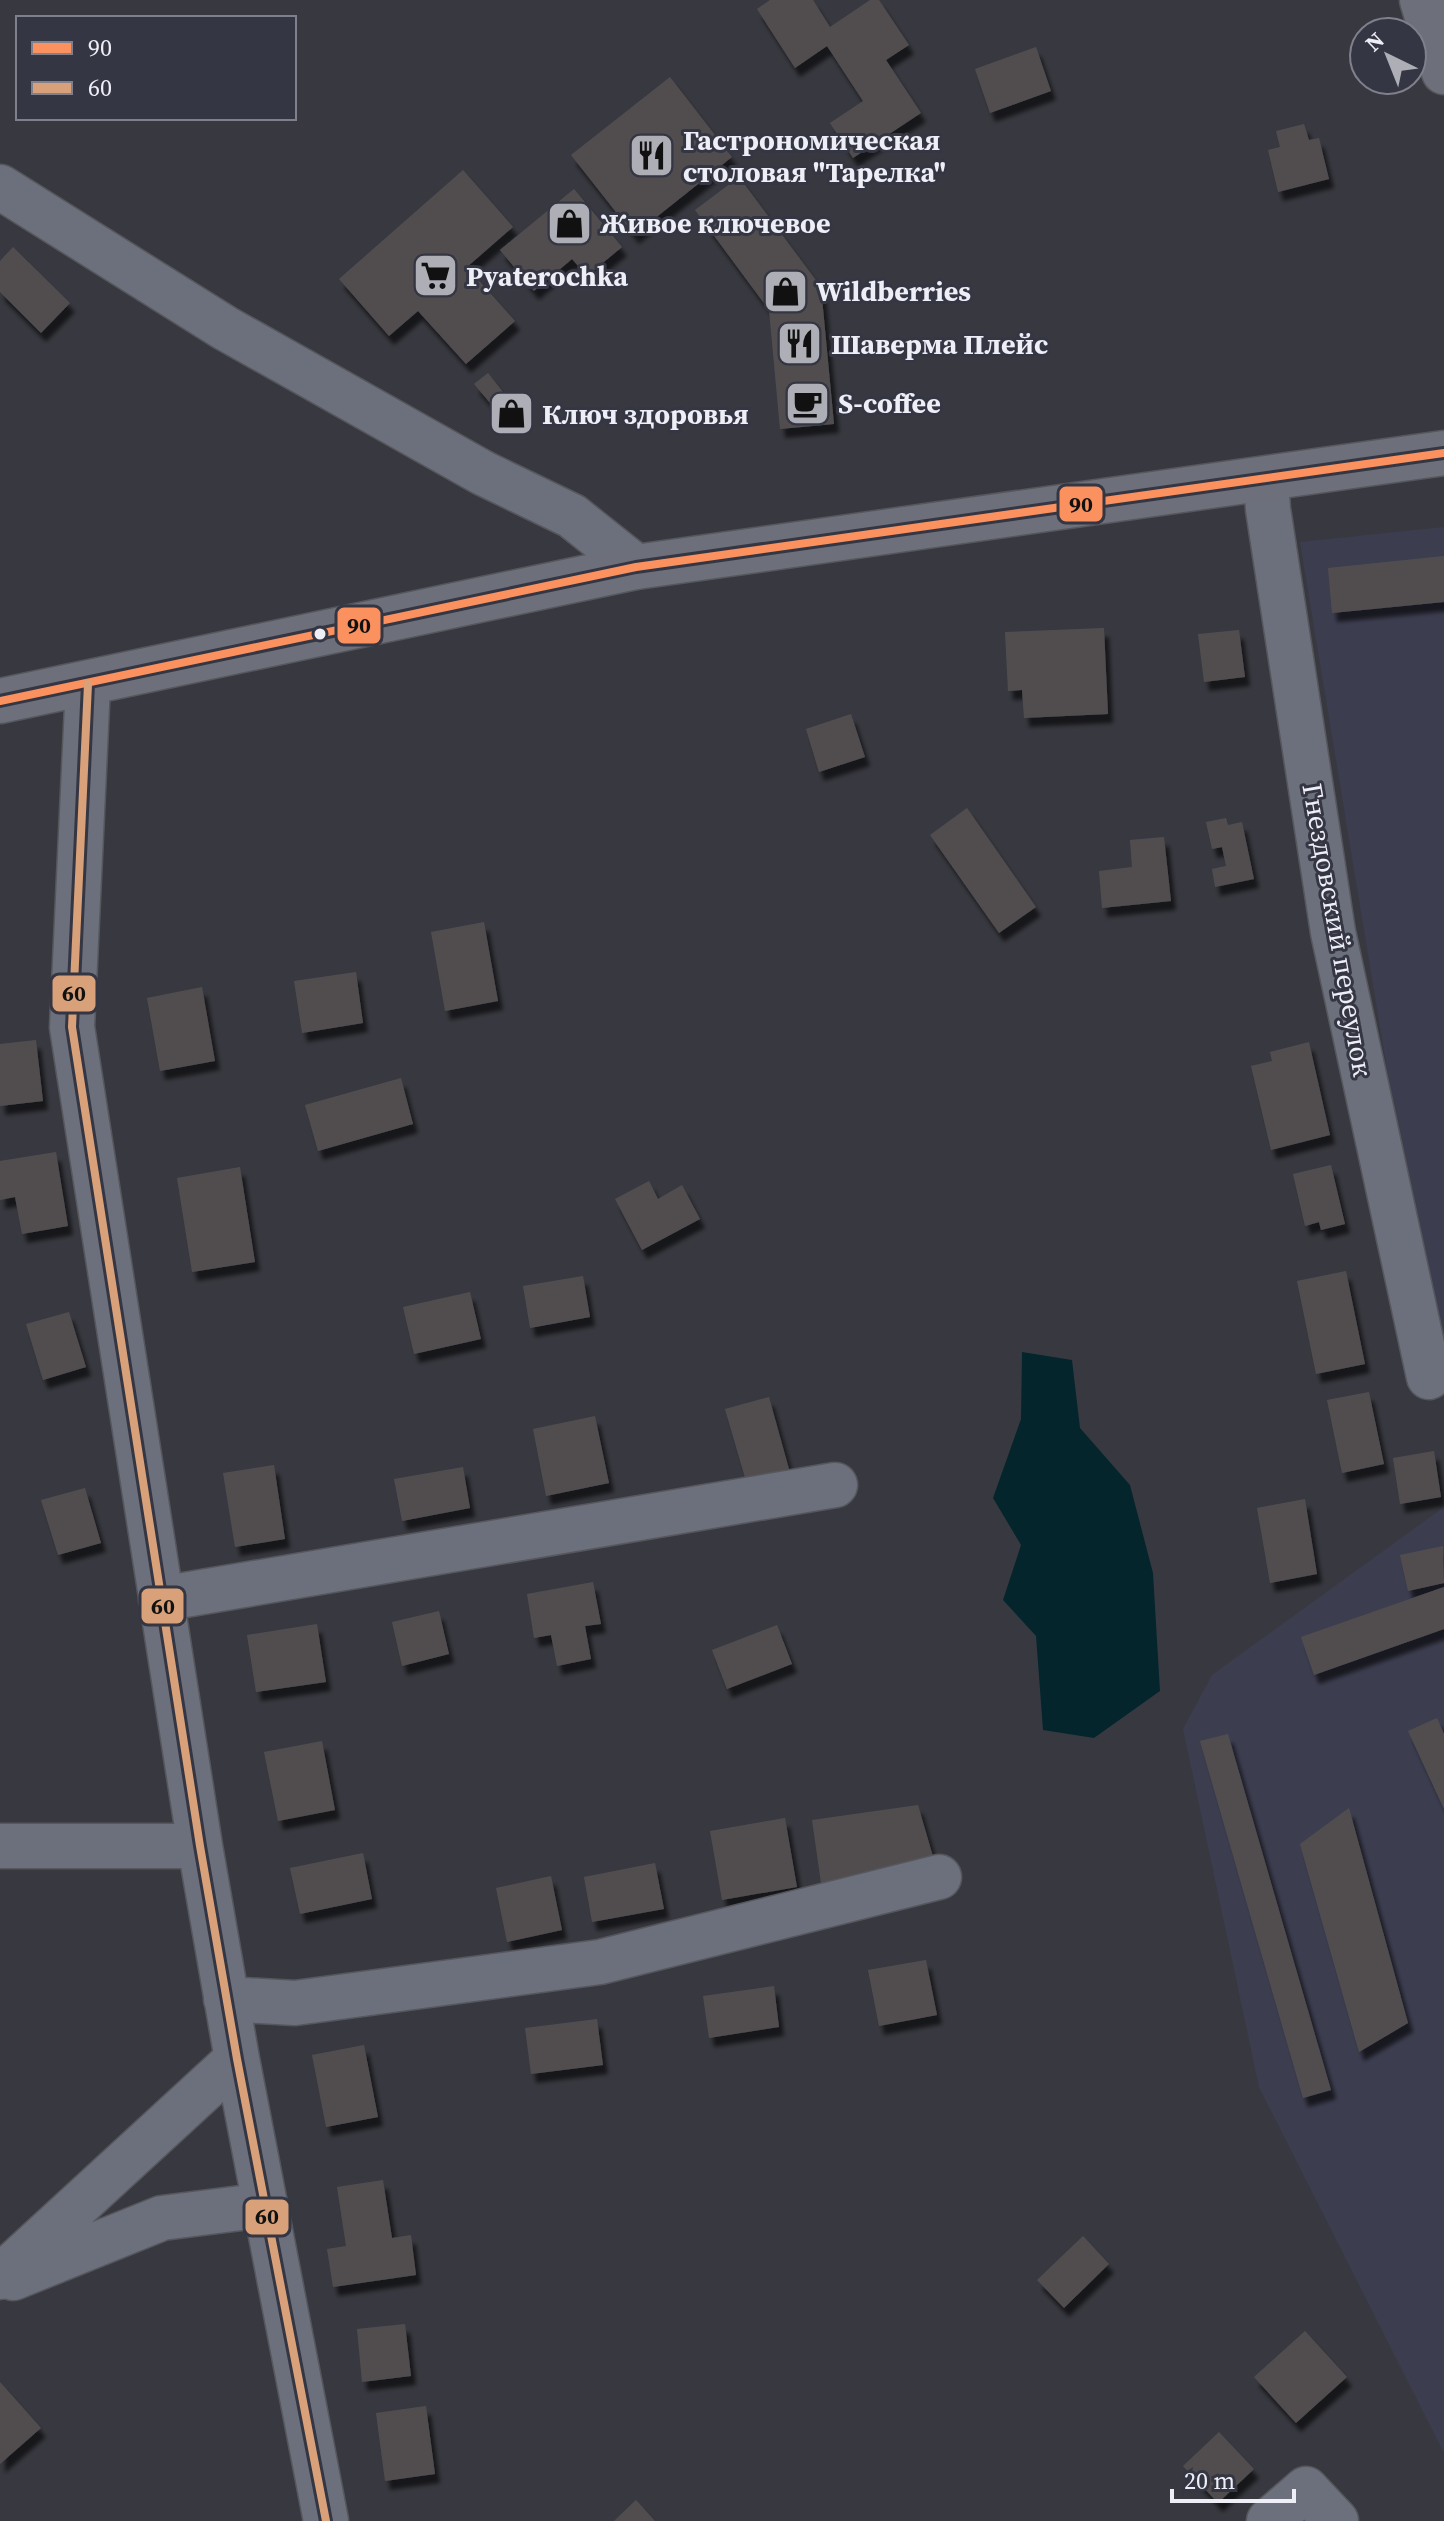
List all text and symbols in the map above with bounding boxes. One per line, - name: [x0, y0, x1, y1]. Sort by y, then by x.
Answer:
- legend: [16, 16, 296, 120]
- north arrow: [1348, 16, 1428, 96]
- text: N: [1358, 25, 1390, 58]
- text: 90: [88, 31, 112, 64]
- text: 60: [88, 71, 112, 104]
- place label: Гастрономическая столовая "Тарелка": [683, 121, 946, 191]
- restaurant icon: Гастрономическая столовая "Тарелка": [628, 132, 676, 180]
- shop icon: Живое ключевое: [545, 199, 593, 247]
- place label: Живое ключевое: [600, 204, 831, 242]
- supermarket icon: Pyaterochka: [411, 252, 459, 300]
- place label: Pyaterochka: [466, 257, 628, 295]
- shop icon: Wildberries: [761, 267, 809, 315]
- place label: Wildberries: [816, 272, 971, 310]
- restaurant icon: Шаверма Плейс: [776, 320, 824, 368]
- place label: Шаверма Плейс: [831, 325, 1048, 363]
- cafe icon: S-coffee: [783, 379, 831, 427]
- place label: S-coffee: [838, 384, 941, 422]
- shop icon: Ключ здоровья: [487, 390, 535, 438]
- place label: Ключ здоровья: [542, 395, 749, 433]
- line badge: 90: [1058, 485, 1104, 523]
- text: 90: [1069, 489, 1093, 519]
- line badge: 90: [336, 606, 382, 645]
- text: 90: [347, 610, 371, 640]
- unlabelled marker: [312, 626, 328, 642]
- street label: Гнездовский переулок: [1293, 780, 1383, 1080]
- line badge: 60: [51, 974, 97, 1013]
- text: 60: [62, 978, 86, 1008]
- line badge: 60: [140, 1587, 185, 1625]
- text: 60: [151, 1591, 175, 1621]
- line badge: 60: [244, 2198, 290, 2236]
- text: 60: [255, 2201, 279, 2231]
- scale bar: [1172, 2453, 1294, 2503]
- text: 20 m: [1184, 2464, 1235, 2497]

